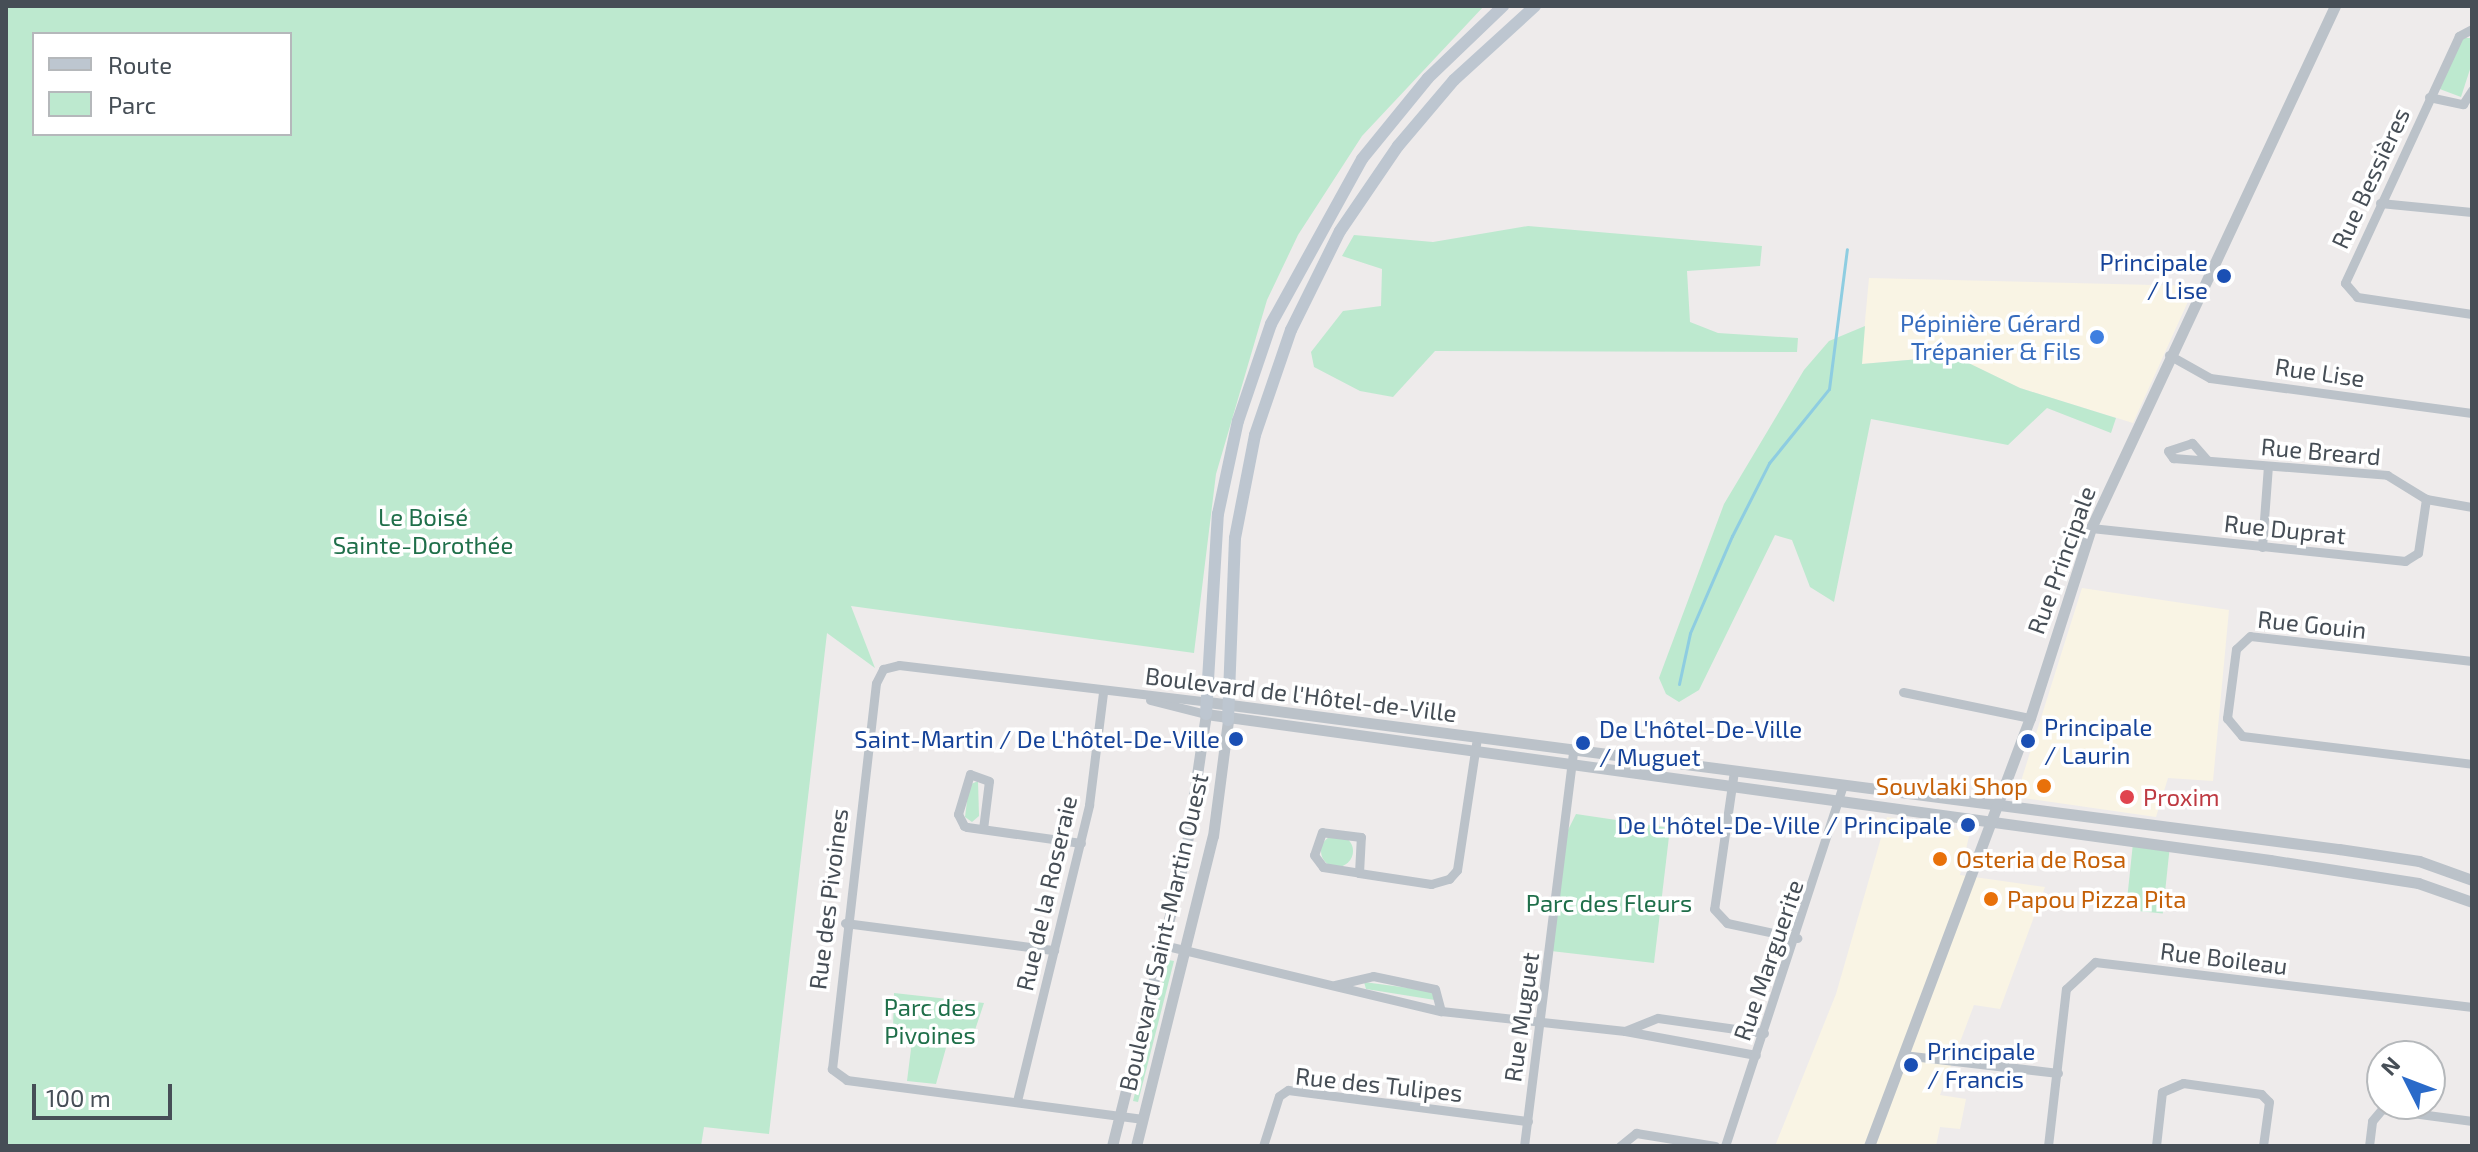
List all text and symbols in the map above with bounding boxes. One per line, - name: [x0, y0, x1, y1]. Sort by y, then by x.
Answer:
- legend: [32, 32, 292, 136]
- text: Route: [108, 50, 172, 79]
- text: Parc: [108, 90, 156, 119]
- street label: Rue Bessières: [2325, 103, 2415, 253]
- place label: Principale / Lise: [2100, 248, 2208, 304]
- marker: Principale / Lise: [2215, 267, 2233, 285]
- place label: Pépinière Gérard Trépanier & Fils: [1900, 309, 2081, 365]
- marker: Pépinière Gérard Trépanier & Fils: [2088, 328, 2106, 346]
- street label: Rue Lise: [2273, 351, 2367, 393]
- street label: Rue Breard: [2260, 431, 2382, 471]
- street label: Rue Principale: [2021, 482, 2101, 638]
- park label: Le Boisé Sainte-Dorothée: [333, 503, 513, 559]
- street label: Rue Duprat: [2223, 508, 2347, 550]
- street label: Rue Gouin: [2256, 604, 2368, 644]
- street label: Boulevard de l'Hôtel-de-Ville: [1144, 661, 1458, 727]
- place label: Principale / Laurin: [2044, 713, 2152, 769]
- place label: De L'hôtel-De-Ville / Muguet: [1599, 715, 1802, 771]
- place label: Saint-Martin / De L'hôtel-De-Ville: [854, 725, 1220, 753]
- marker: Saint-Martin / De L'hôtel-De-Ville: [1227, 730, 1245, 748]
- marker: Principale / Laurin: [2019, 732, 2037, 750]
- marker: De L'hôtel-De-Ville / Muguet: [1574, 734, 1592, 752]
- street label: Boulevard Saint-Martin Ouest: [1112, 770, 1214, 1094]
- place label: Souvlaki Shop: [1876, 772, 2028, 800]
- marker: Souvlaki Shop: [2035, 777, 2053, 795]
- place label: Proxim: [2143, 783, 2219, 811]
- marker: Proxim: [2118, 788, 2136, 806]
- street label: Rue de la Roseraie: [1010, 793, 1082, 993]
- street label: Rue des Pivoines: [803, 807, 853, 991]
- place label: De L'hôtel-De-Ville / Principale: [1617, 811, 1952, 839]
- marker: De L'hôtel-De-Ville / Principale: [1959, 816, 1977, 834]
- place label: Osteria de Rosa: [1956, 845, 2126, 873]
- marker: Osteria de Rosa: [1931, 850, 1949, 868]
- street label: Rue Marguerite: [1727, 876, 1809, 1044]
- place label: Papou Pizza Pita: [2007, 885, 2186, 913]
- park label: Parc des Fleurs: [1526, 889, 1692, 917]
- marker: Papou Pizza Pita: [1982, 890, 2000, 908]
- street label: Rue Boileau: [2159, 936, 2289, 980]
- street label: Rue Muguet: [1498, 950, 1544, 1084]
- park label: Parc des Pivoines: [884, 993, 976, 1049]
- place label: Principale / Francis: [1927, 1037, 2035, 1093]
- north arrow: [2366, 1040, 2446, 1120]
- text: N: [2375, 1051, 2405, 1080]
- marker: Principale / Francis: [1902, 1056, 1920, 1074]
- street label: Rue des Tulipes: [1294, 1061, 1464, 1107]
- scale bar: [36, 1068, 176, 1118]
- text: 100 m: [46, 1083, 111, 1112]

